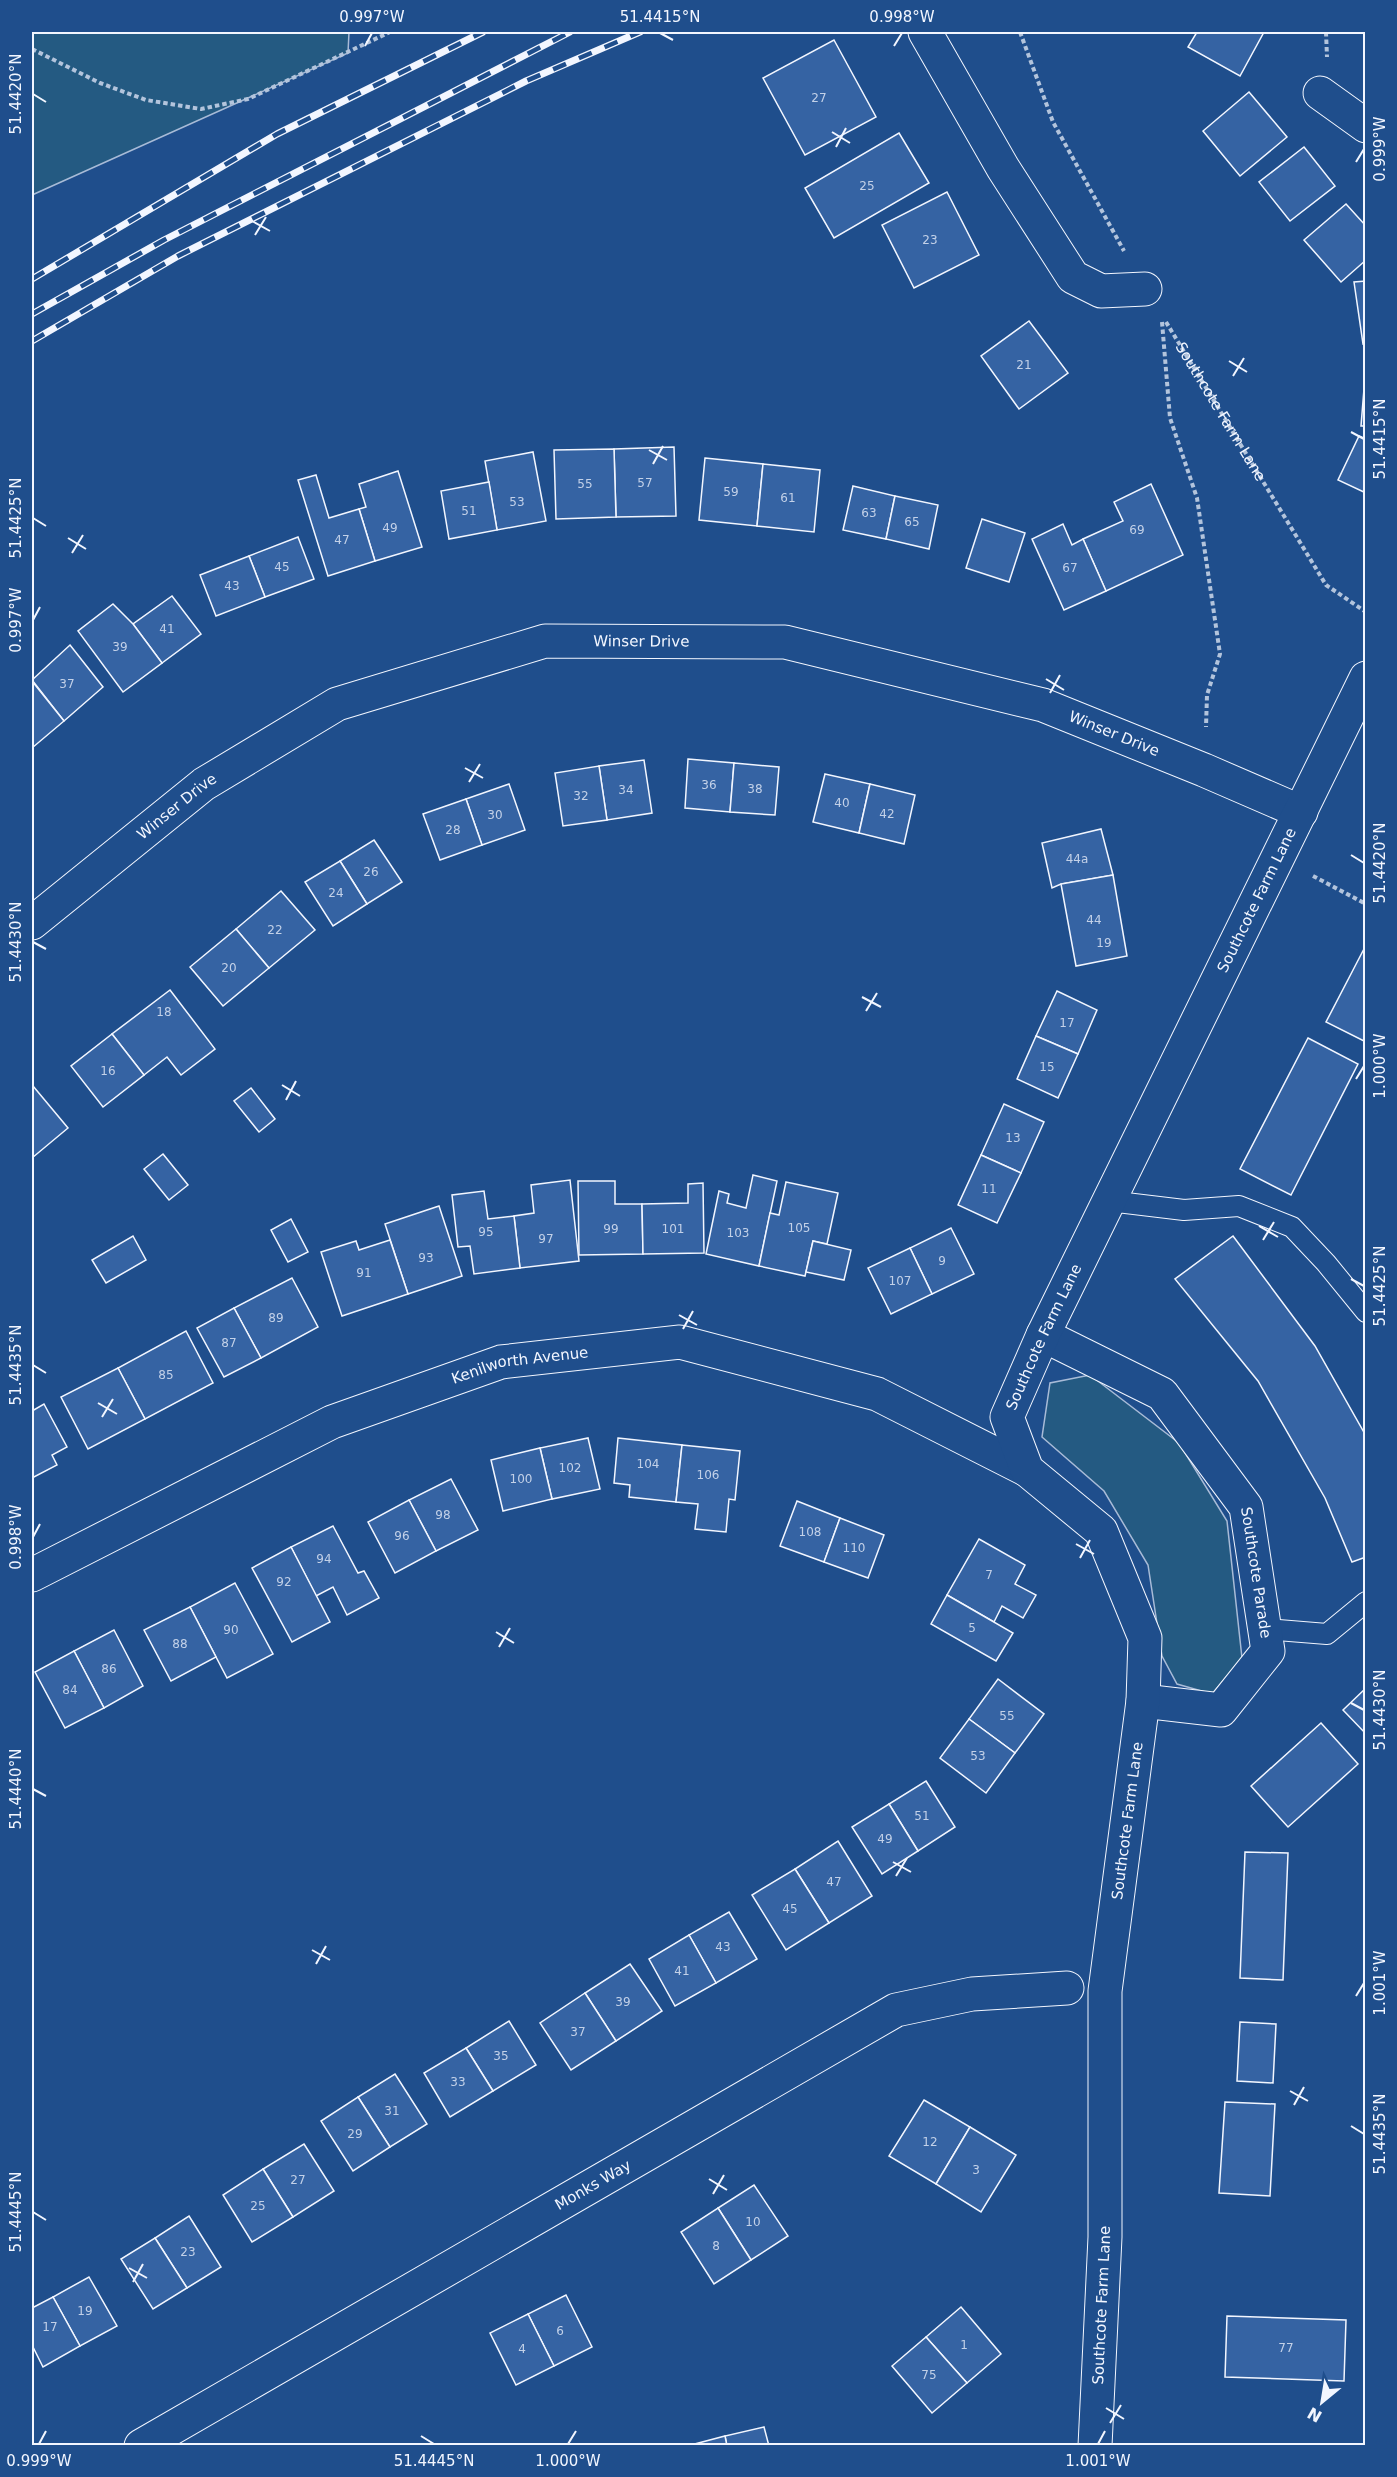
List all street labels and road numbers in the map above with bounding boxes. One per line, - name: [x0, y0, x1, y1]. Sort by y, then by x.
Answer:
- street label: Southcote Farm Lane: [1172, 339, 1270, 484]
- street label: Winser Drive: [593, 632, 689, 651]
- street label: Winser Drive: [1066, 707, 1162, 760]
- street label: Winser Drive: [134, 770, 220, 843]
- street label: Southcote Farm Lane: [1214, 825, 1300, 976]
- street label: Southcote Farm Lane: [1002, 1261, 1085, 1413]
- street label: Kenilworth Avenue: [449, 1343, 589, 1388]
- street label: Southcote Parade: [1237, 1506, 1275, 1640]
- street label: Southcote Farm Lane: [1108, 1741, 1147, 1901]
- street label: Monks Way: [552, 2156, 634, 2214]
- street label: Southcote Farm Lane: [1089, 2226, 1114, 2385]

